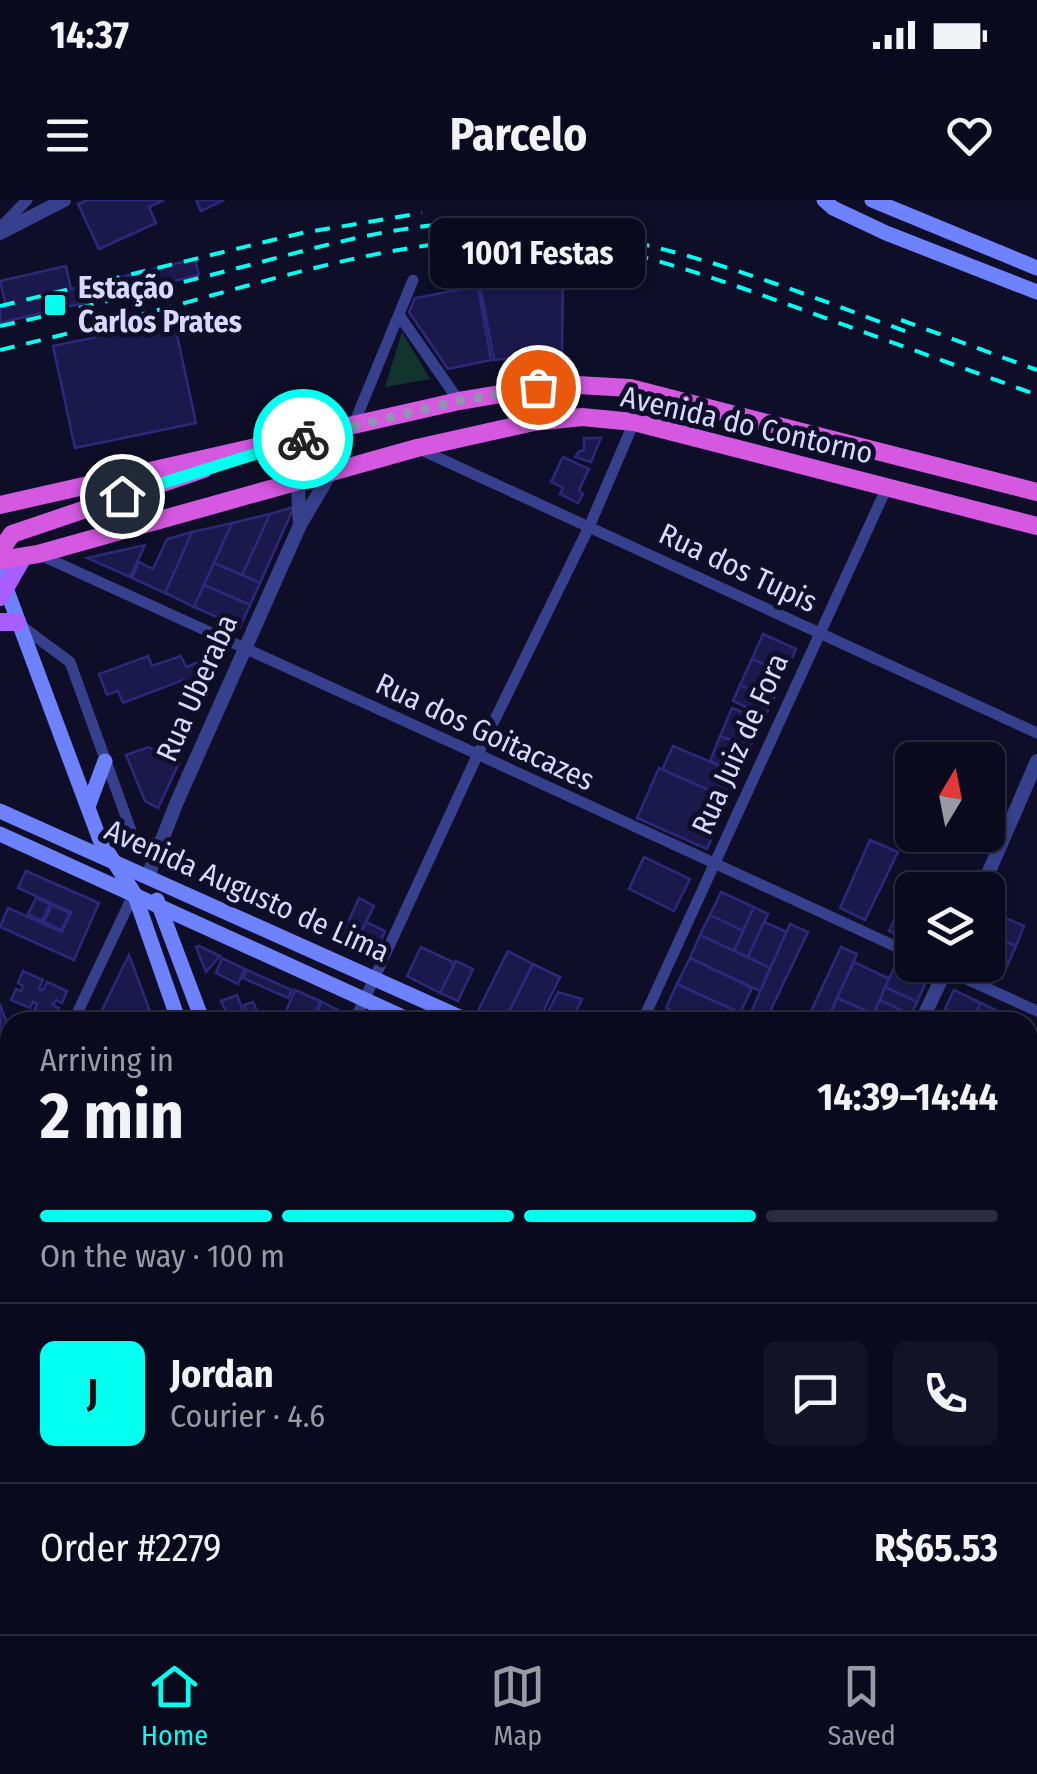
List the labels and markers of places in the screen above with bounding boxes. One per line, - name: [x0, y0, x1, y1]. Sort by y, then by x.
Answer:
- callout: 1001 Festas: [430, 217, 646, 287]
- place label: Estação Carlos Prates: [78, 270, 242, 340]
- marker: Estação Carlos Prates: [42, 292, 68, 318]
- pin: [496, 345, 581, 430]
- pin: [80, 454, 165, 539]

